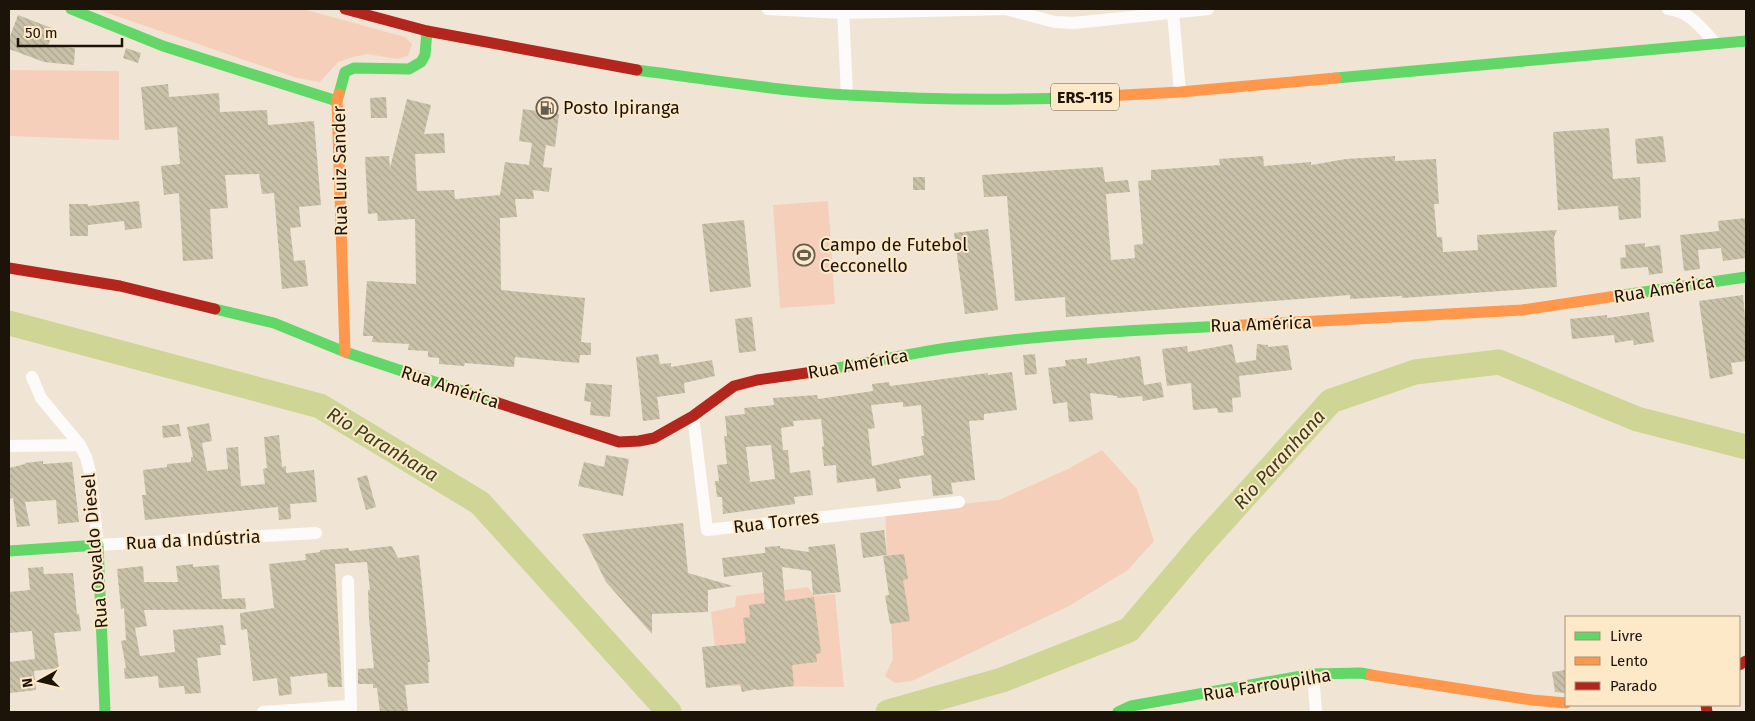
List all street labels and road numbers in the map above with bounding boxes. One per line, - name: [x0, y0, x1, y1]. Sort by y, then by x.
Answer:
- road number: ERS-115: [1051, 84, 1119, 110]
- street label: Rua Luiz Sander: [328, 106, 352, 236]
- street label: Rua América: [1612, 270, 1716, 308]
- street label: Rua América: [1210, 311, 1312, 337]
- street label: Rua América: [806, 344, 910, 384]
- street label: Rua América: [398, 361, 502, 413]
- street label: Rua Osvaldo Diesel: [77, 472, 113, 630]
- street label: Rua Torres: [732, 506, 820, 538]
- street label: Rua da Indústria: [125, 525, 261, 555]
- street label: Rua Farroupilha: [1201, 664, 1333, 706]

